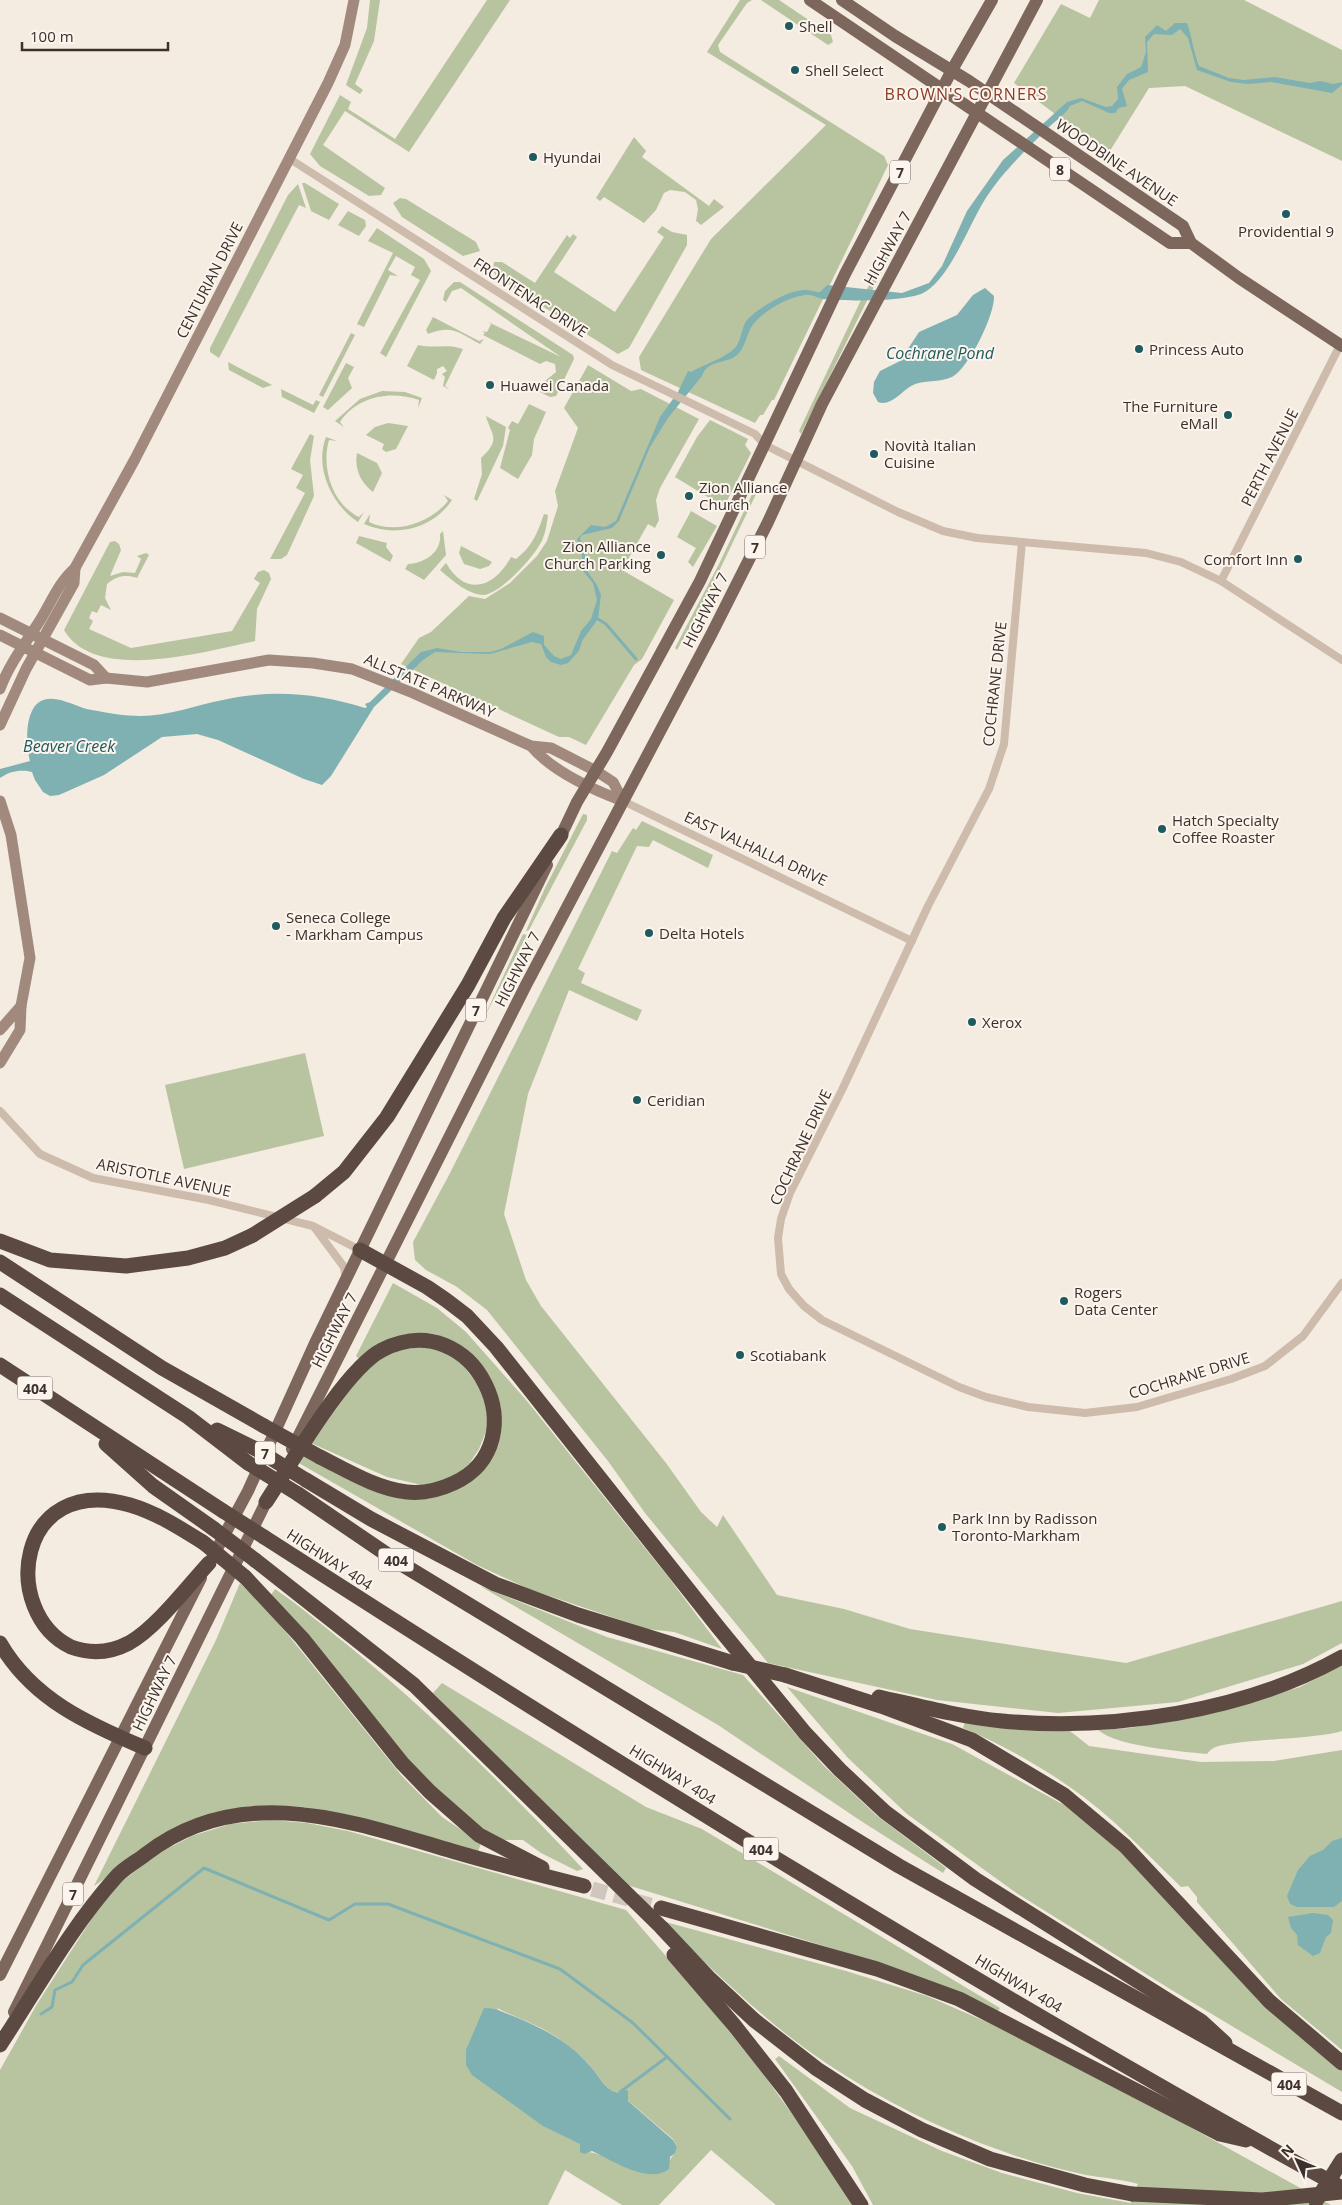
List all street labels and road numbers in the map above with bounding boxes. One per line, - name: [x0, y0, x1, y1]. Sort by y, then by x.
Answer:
- street label: WOODBINE AVENUE: [1052, 114, 1182, 210]
- road number: 8: [1050, 157, 1070, 180]
- road number: 7: [890, 160, 910, 183]
- street label: HIGHWAY 7: [859, 208, 915, 288]
- street label: CENTURIAN DRIVE: [171, 218, 247, 342]
- street label: FRONTENAC DRIVE: [470, 253, 592, 341]
- street label: PERTH AVENUE: [1236, 405, 1302, 509]
- road number: 7: [745, 536, 765, 558]
- street label: HIGHWAY 7: [678, 569, 732, 651]
- street label: COCHRANE DRIVE: [977, 621, 1011, 747]
- street label: ALLSTATE PARKWAY: [362, 648, 499, 722]
- street label: EAST VALHALLA DRIVE: [681, 806, 831, 890]
- street label: HIGHWAY 7: [490, 928, 544, 1010]
- road number: 7: [466, 998, 486, 1022]
- street label: COCHRANE DRIVE: [764, 1086, 836, 1208]
- street label: ARISTOTLE AVENUE: [95, 1153, 233, 1201]
- street label: HIGHWAY 7: [307, 1289, 361, 1371]
- street label: COCHRANE DRIVE: [1126, 1347, 1252, 1403]
- road number: 404: [18, 1376, 52, 1400]
- road number: 7: [255, 1442, 275, 1465]
- street label: HIGHWAY 404: [283, 1524, 377, 1594]
- road number: 404: [378, 1548, 414, 1572]
- street label: HIGHWAY 7: [127, 1652, 181, 1734]
- street label: HIGHWAY 404: [626, 1739, 720, 1809]
- road number: 404: [744, 1838, 778, 1860]
- road number: 7: [63, 1882, 83, 1906]
- street label: HIGHWAY 404: [972, 1949, 1067, 2017]
- road number: 404: [1272, 2072, 1306, 2096]

